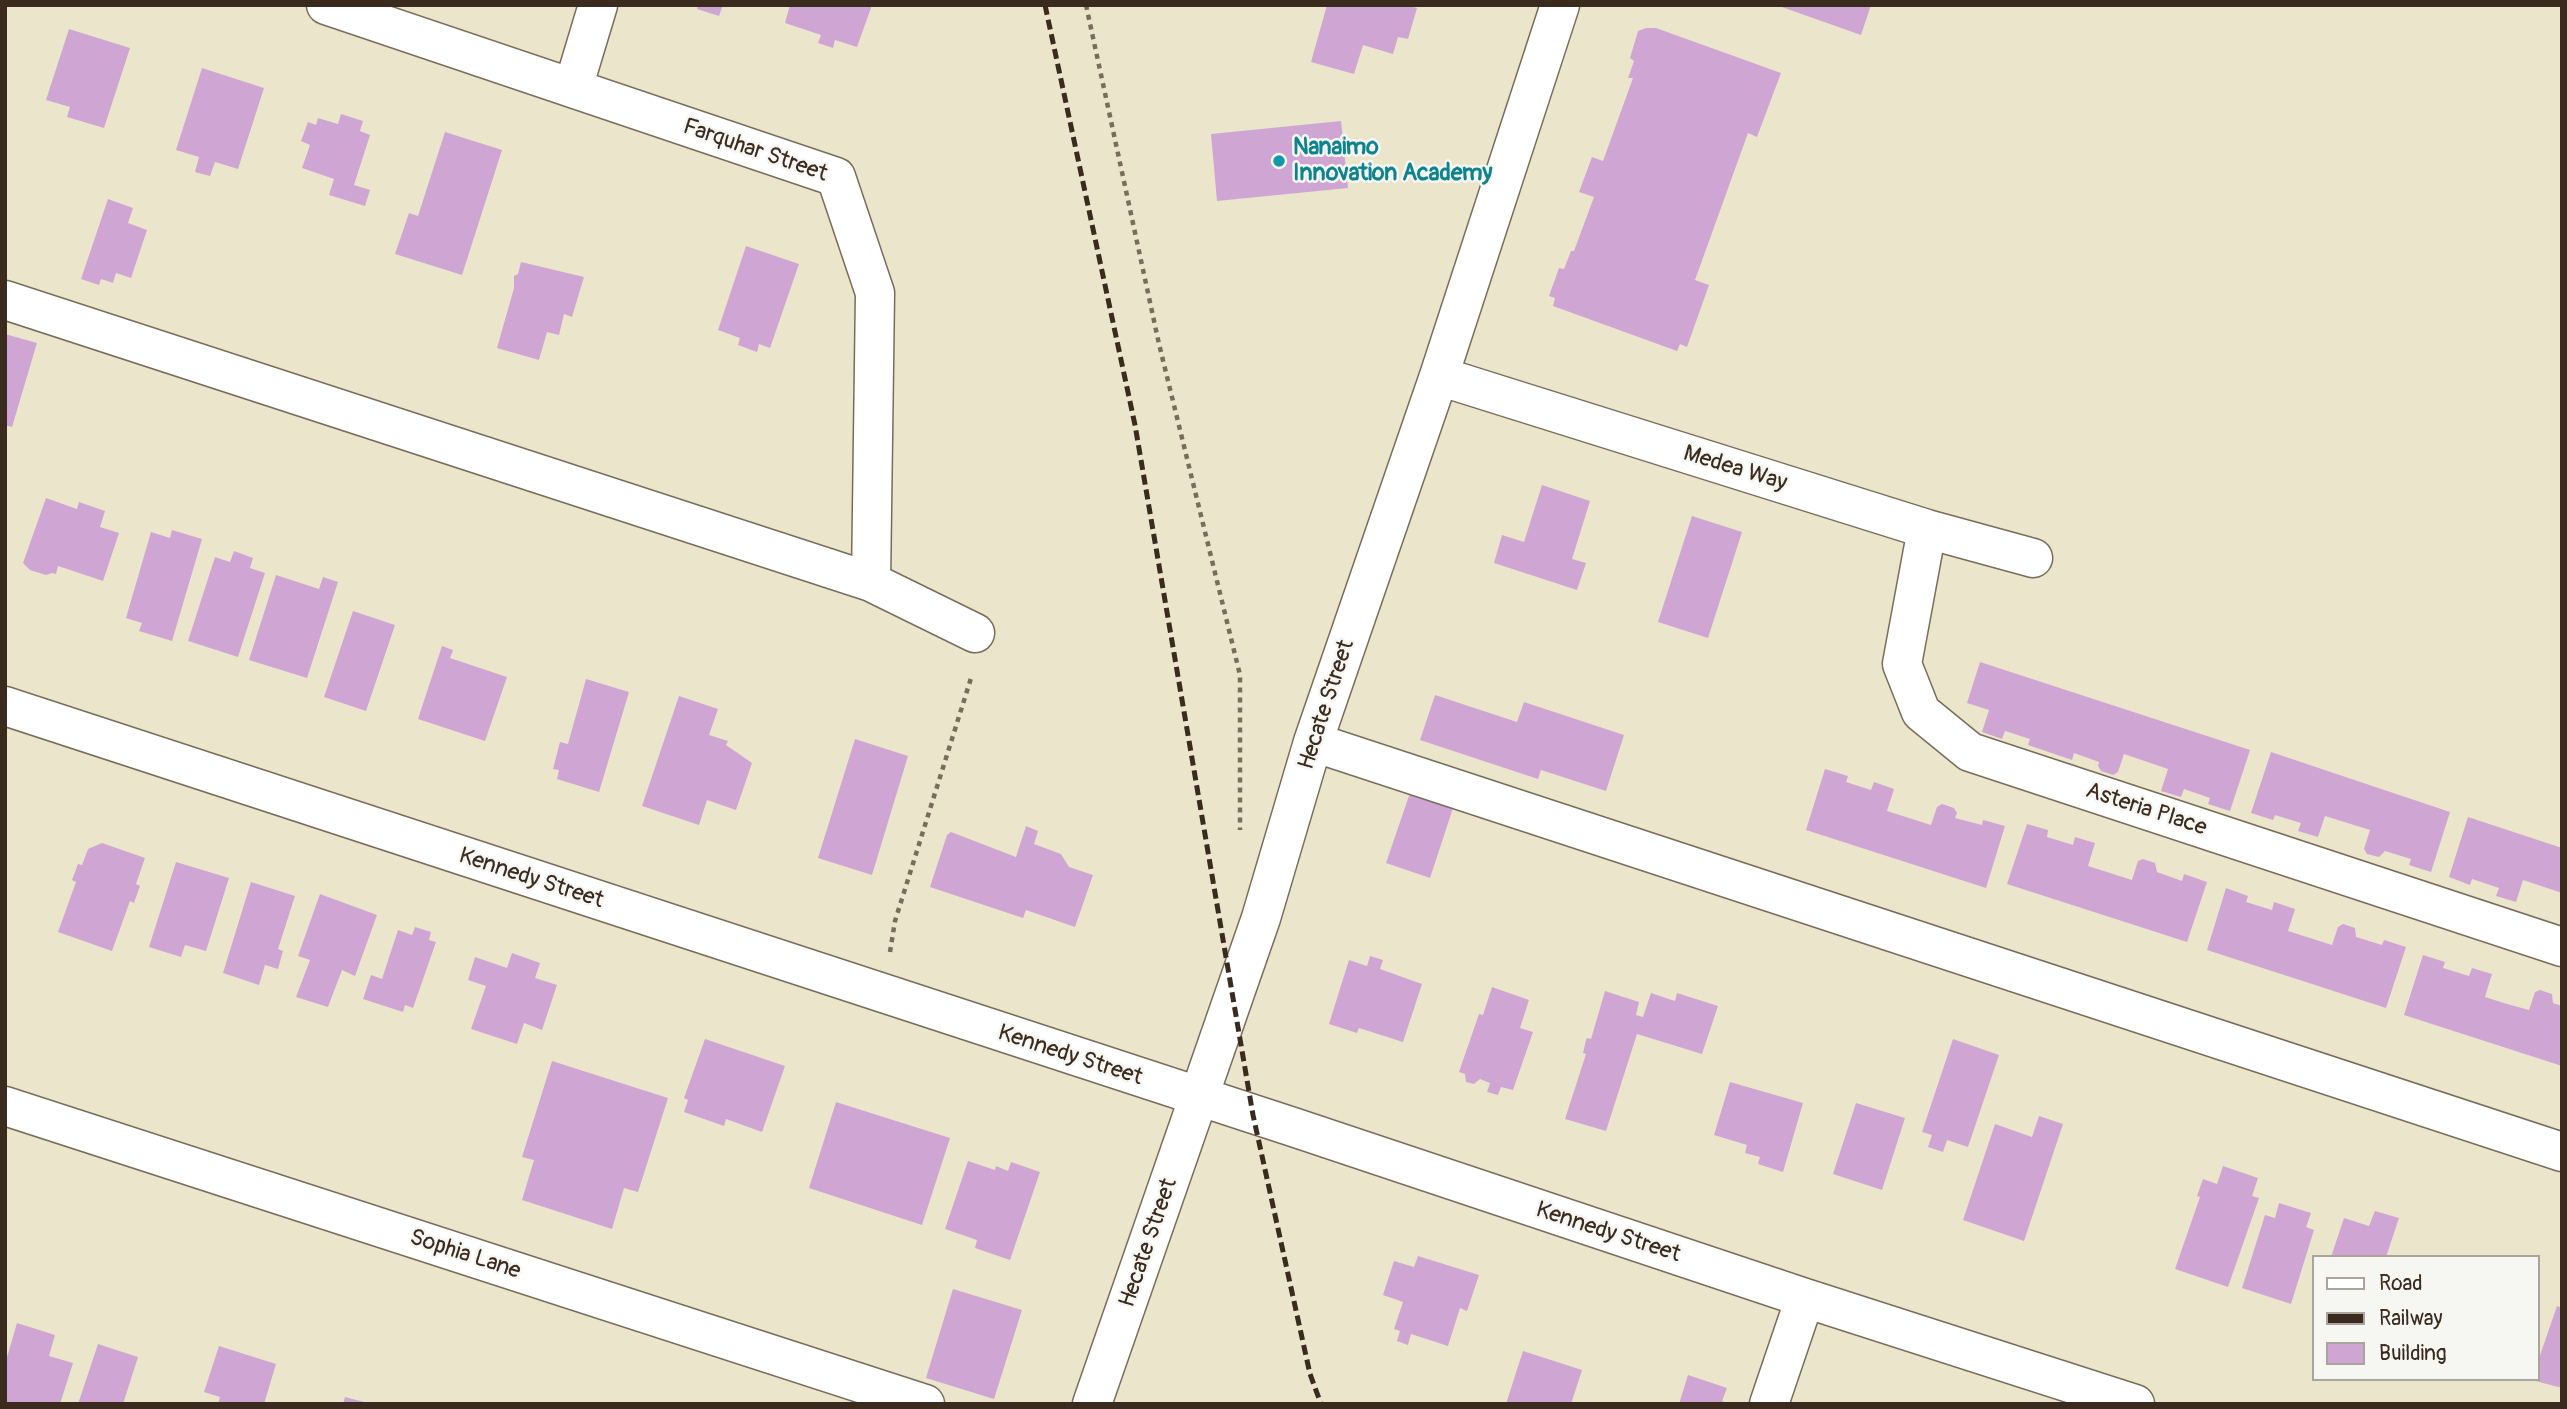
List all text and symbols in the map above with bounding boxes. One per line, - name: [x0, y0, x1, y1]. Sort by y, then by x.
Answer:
- street label: Farquhar Street: [679, 113, 831, 189]
- place label: Nanaimo Innovation Academy: [1293, 134, 1492, 188]
- marker: Nanaimo Innovation Academy: [1271, 153, 1287, 169]
- street label: Medea Way: [1680, 440, 1790, 498]
- street label: Hecate Street: [1293, 637, 1361, 773]
- street label: Asteria Place: [2082, 777, 2210, 843]
- street label: Kennedy Street: [455, 843, 607, 915]
- street label: Kennedy Street: [994, 1020, 1146, 1092]
- street label: Hecate Street: [1114, 1175, 1184, 1311]
- street label: Kennedy Street: [1532, 1197, 1684, 1269]
- street label: Sophia Lane: [406, 1224, 524, 1286]
- legend: [2312, 1255, 2539, 1381]
- text: Road: [2379, 1270, 2423, 1297]
- text: Railway: [2379, 1305, 2443, 1332]
- text: Building: [2379, 1340, 2446, 1367]

